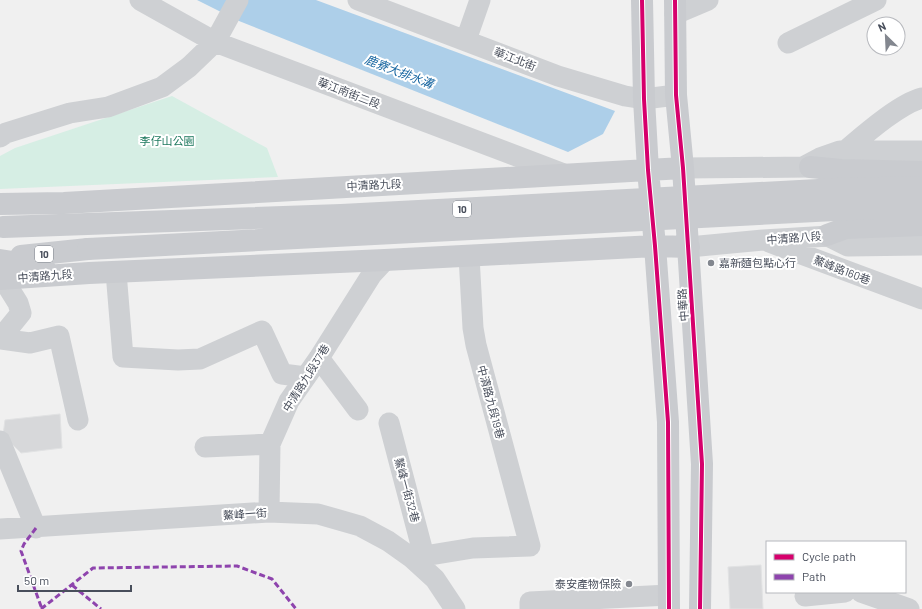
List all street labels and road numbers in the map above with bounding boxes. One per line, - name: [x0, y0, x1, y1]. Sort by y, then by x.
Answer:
- street label: 華江北街: [492, 45, 538, 72]
- street label: 華江南街二段: [316, 75, 382, 110]
- street label: 中清路九段: [346, 177, 402, 192]
- road number: 10: [453, 201, 471, 217]
- street label: 中清路八段: [766, 229, 822, 246]
- road number: 10: [35, 246, 53, 262]
- street label: 鰲峰路160巷: [812, 253, 872, 286]
- street label: 中清路九段: [17, 267, 73, 284]
- street label: 中華路: [675, 288, 690, 322]
- street label: 中清路九段37巷: [280, 342, 331, 414]
- street label: 中清路九段19巷: [475, 364, 508, 440]
- street label: 鰲峰一街32巷: [393, 456, 422, 524]
- street label: 鰲峰一街: [223, 505, 267, 522]

